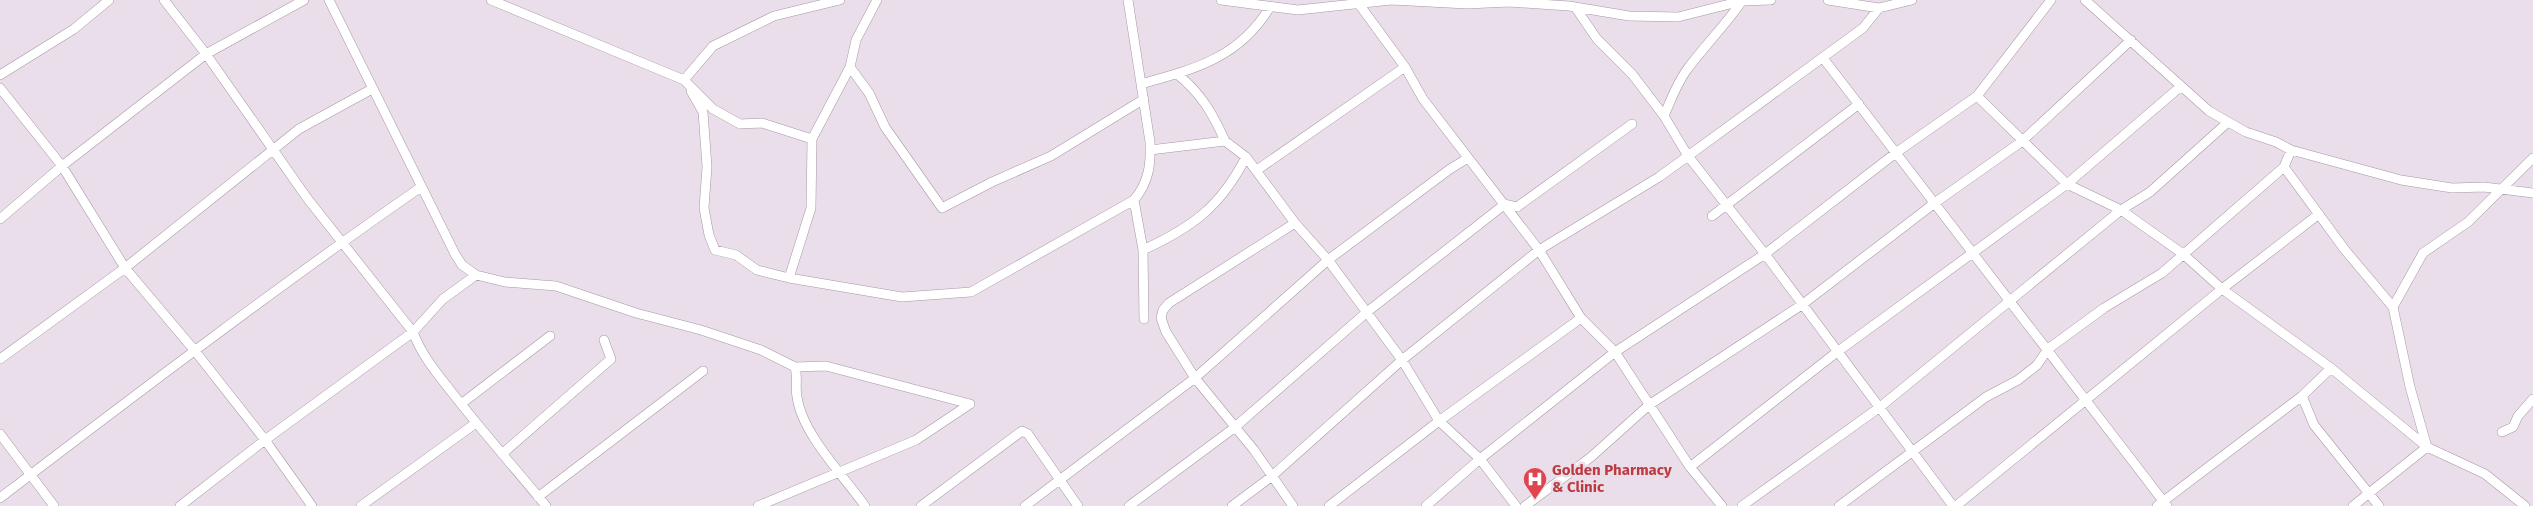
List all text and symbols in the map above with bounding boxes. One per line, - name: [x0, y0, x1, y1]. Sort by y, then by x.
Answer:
- place label: Golden Pharmacy & Clinic: [1552, 461, 1672, 496]
- hospital icon: Golden Pharmacy & Clinic: [1522, 466, 1548, 500]

